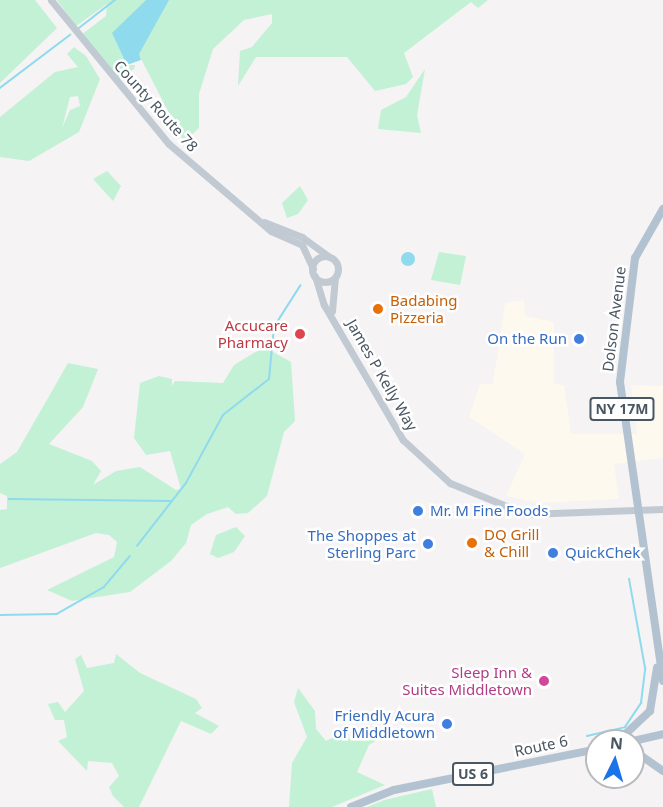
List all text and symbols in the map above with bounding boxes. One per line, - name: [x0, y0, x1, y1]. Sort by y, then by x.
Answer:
- street label: County Route 78: [110, 57, 202, 155]
- street label: Dolson Avenue: [599, 265, 629, 373]
- place label: Badabing Pizzeria: [390, 291, 457, 326]
- marker: Badabing Pizzeria: [371, 302, 385, 316]
- place label: Accucare Pharmacy: [218, 316, 288, 351]
- street label: James P Kelly Way: [343, 316, 421, 434]
- marker: Accucare Pharmacy: [293, 327, 307, 341]
- place label: On the Run: [487, 330, 567, 348]
- marker: On the Run: [572, 332, 586, 346]
- road number: NY 17M: [589, 398, 655, 420]
- place label: Mr. M Fine Foods: [430, 502, 548, 520]
- marker: Mr. M Fine Foods: [411, 504, 425, 518]
- place label: DQ Grill & Chill: [484, 525, 539, 560]
- place label: The Shoppes at Sterling Parc: [308, 526, 416, 561]
- marker: DQ Grill & Chill: [465, 536, 479, 550]
- marker: The Shoppes at Sterling Parc: [421, 537, 435, 551]
- place label: QuickChek: [565, 544, 640, 562]
- marker: QuickChek: [546, 546, 560, 560]
- place label: Sleep Inn & Suites Middletown: [402, 663, 532, 698]
- marker: Sleep Inn & Suites Middletown: [537, 674, 551, 688]
- place label: Friendly Acura of Middletown: [333, 706, 435, 741]
- marker: Friendly Acura of Middletown: [440, 717, 454, 731]
- north arrow: [585, 729, 645, 789]
- street label: Route 6: [513, 732, 569, 760]
- text: N: [609, 732, 624, 755]
- road number: US 6: [452, 763, 494, 785]

